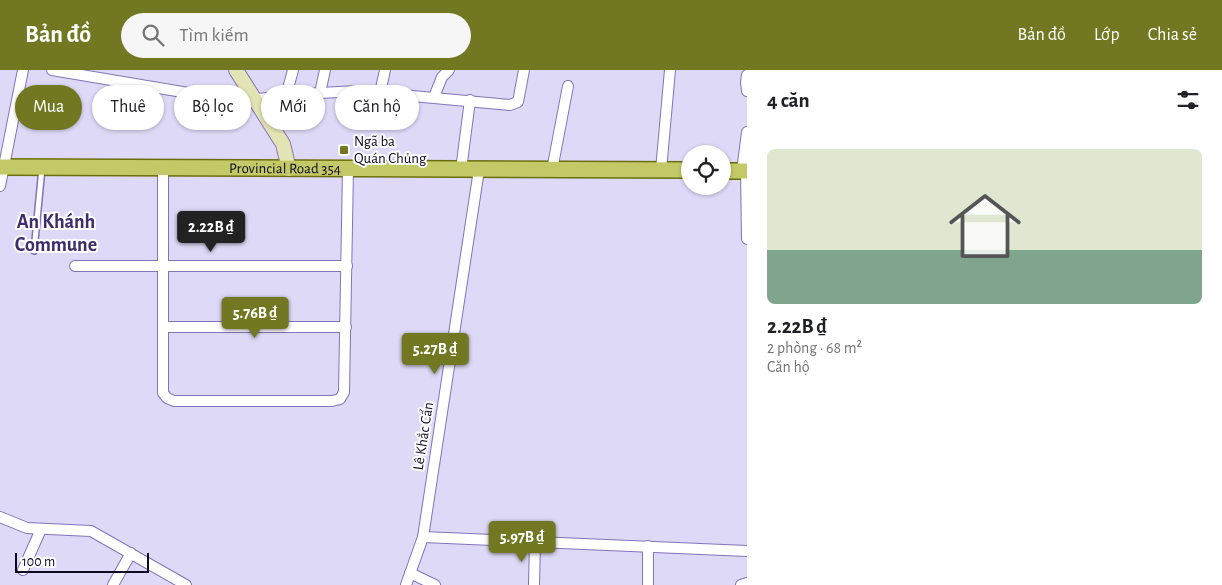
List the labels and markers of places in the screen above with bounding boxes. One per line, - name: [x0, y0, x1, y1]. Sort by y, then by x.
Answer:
- place label: Ngã ba Quán Chủng: [354, 134, 427, 166]
- marker: Ngã ba Quán Chủng: [338, 144, 350, 156]
- pin: 2.22B ₫: [165, 210, 257, 253]
- pin: 5.76B ₫: [209, 296, 301, 339]
- pin: 5.27B ₫: [389, 332, 481, 375]
- pin: 5.97B ₫: [476, 520, 568, 563]

